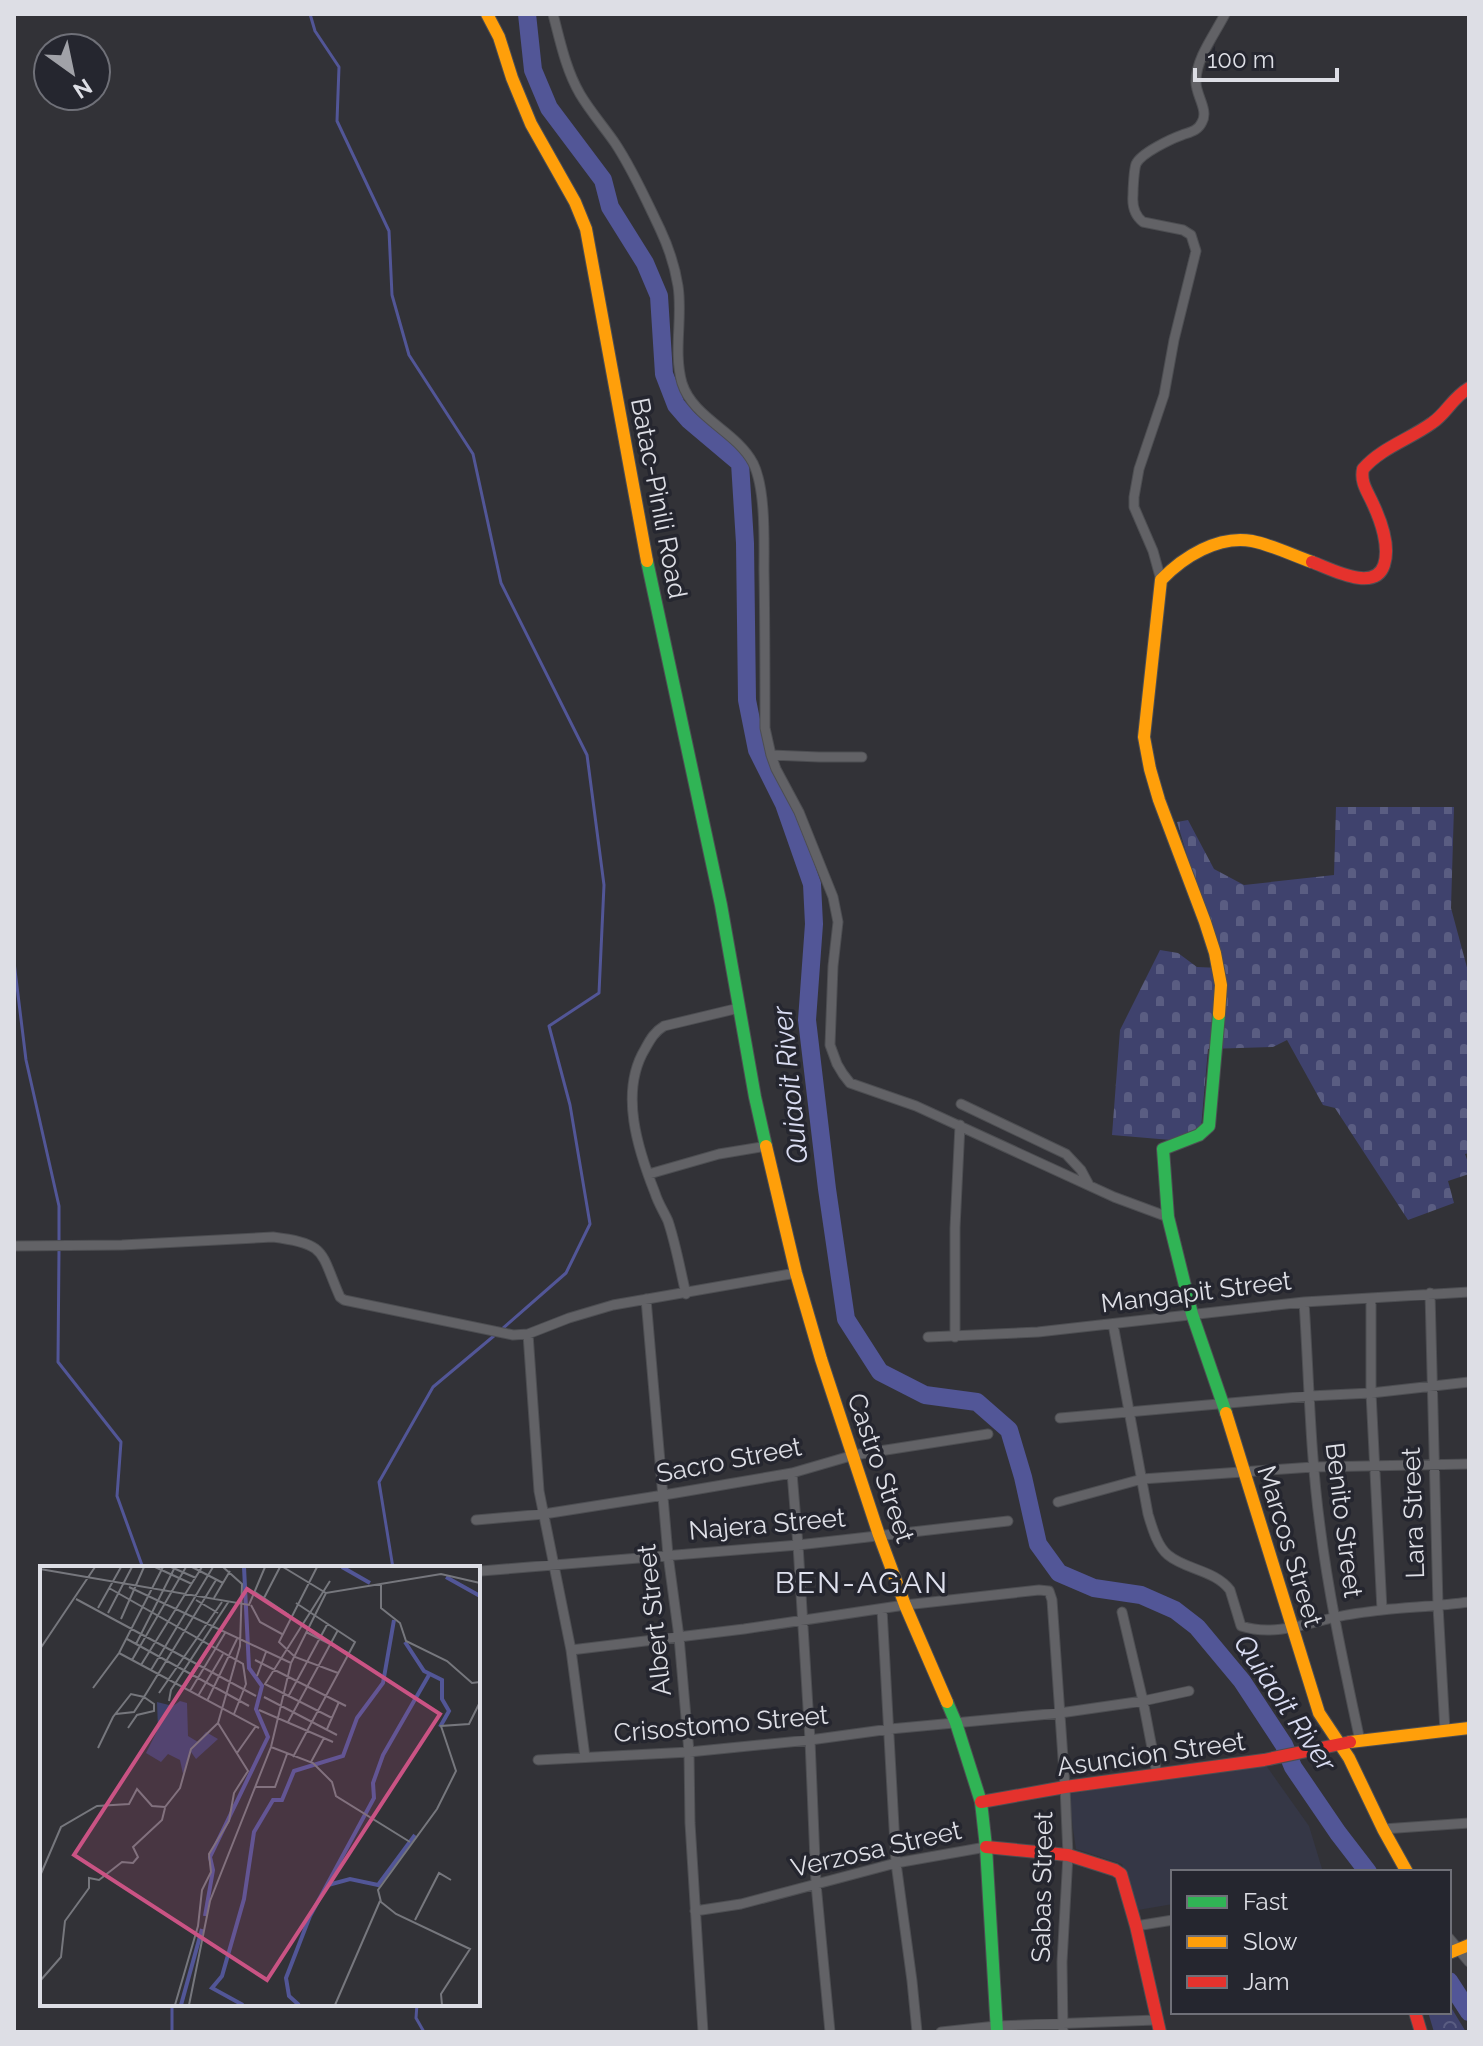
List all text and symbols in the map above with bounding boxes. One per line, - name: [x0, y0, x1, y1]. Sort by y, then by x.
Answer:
- north arrow: [32, 32, 112, 112]
- scale bar: [1195, 32, 1337, 82]
- text: 100 m: [1207, 45, 1275, 74]
- text: N: [69, 73, 97, 104]
- street label: Batac-Pinili Road: [625, 395, 693, 601]
- water label: Quiaoit River: [765, 1003, 815, 1165]
- street label: Mangapit Street: [1099, 1265, 1293, 1319]
- street label: Castro Street: [841, 1389, 921, 1547]
- street label: Sacro Street: [654, 1431, 804, 1489]
- street label: Benito Street: [1320, 1441, 1368, 1600]
- street label: Lara Street: [1396, 1447, 1430, 1579]
- street label: Marcos Street: [1251, 1462, 1329, 1630]
- street label: Najera Street: [687, 1502, 847, 1546]
- street label: Albert Street: [631, 1542, 677, 1697]
- district label: BEN-AGAN: [775, 1565, 949, 1600]
- inset map: [40, 1566, 480, 2006]
- water label: Quiaoit River: [1227, 1628, 1344, 1779]
- street label: Crisostomo Street: [612, 1700, 830, 1748]
- street label: Asuncion Street: [1055, 1726, 1247, 1782]
- street label: Sabas Street: [1026, 1811, 1058, 1963]
- street label: Verzosa Street: [788, 1815, 964, 1883]
- legend: [1171, 1870, 1451, 2014]
- text: Fast: [1243, 1887, 1288, 1916]
- text: Slow: [1243, 1927, 1298, 1956]
- text: Jam: [1243, 1967, 1289, 1996]

